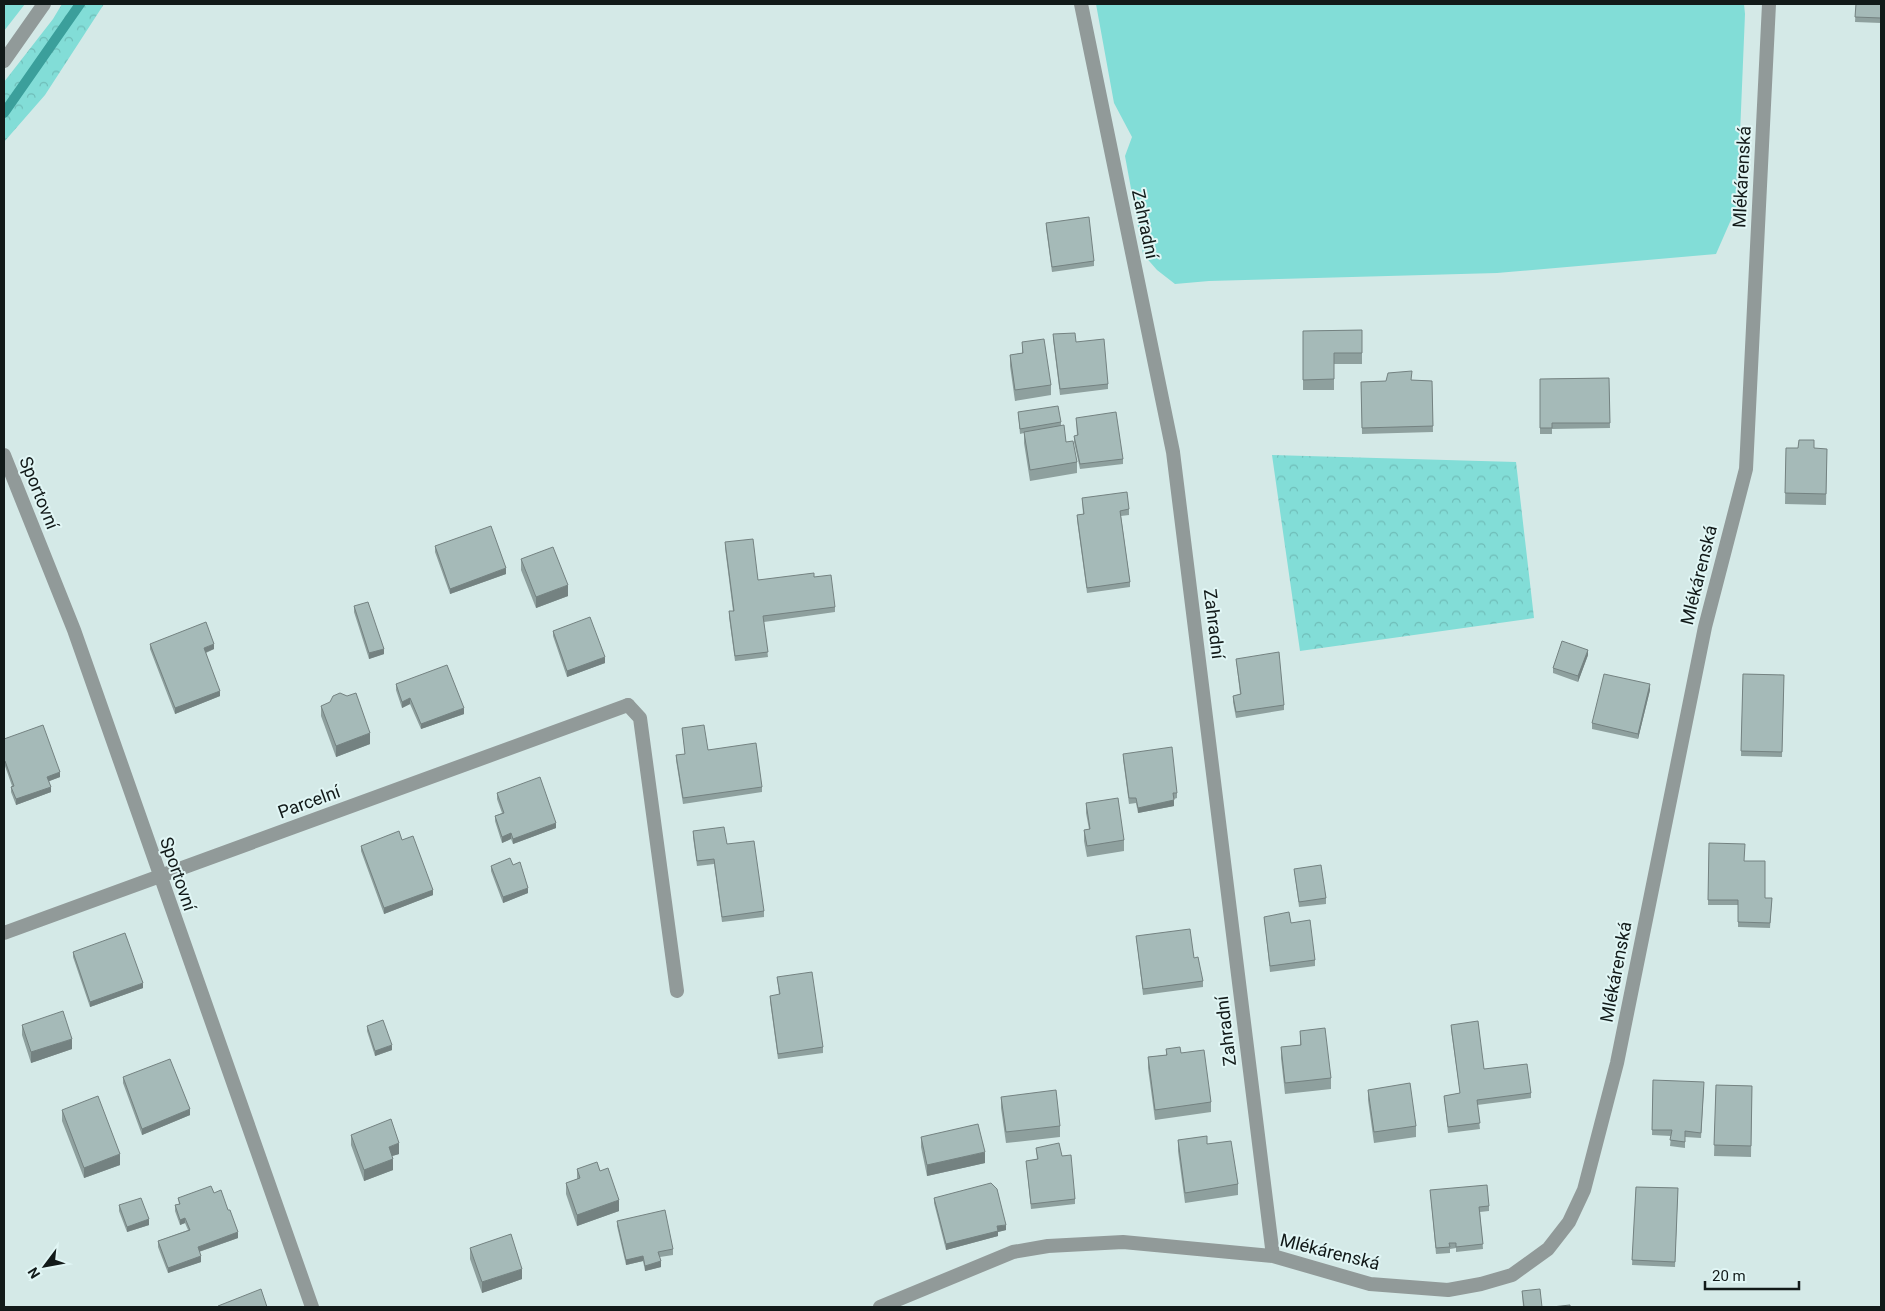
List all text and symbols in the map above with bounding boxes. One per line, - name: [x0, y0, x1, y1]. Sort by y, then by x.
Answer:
- street label: Mlékárenská: [1728, 125, 1755, 229]
- street label: Zahradní: [1128, 187, 1163, 261]
- street label: Sportovní: [15, 453, 64, 533]
- street label: Mlékárenská: [1676, 523, 1721, 627]
- street label: Zahradní: [1200, 588, 1229, 661]
- street label: Parcelní: [275, 780, 343, 822]
- street label: Sportovní: [156, 834, 201, 914]
- street label: Mlékárenská: [1595, 920, 1636, 1024]
- street label: Zahradní: [1211, 994, 1240, 1067]
- street label: Mlékárenská: [1278, 1229, 1382, 1274]
- north arrow: [20, 1241, 70, 1291]
- scale bar: [1705, 1258, 1799, 1290]
- text: N: [25, 1264, 43, 1281]
- text: 20 m: [1712, 1267, 1746, 1285]

